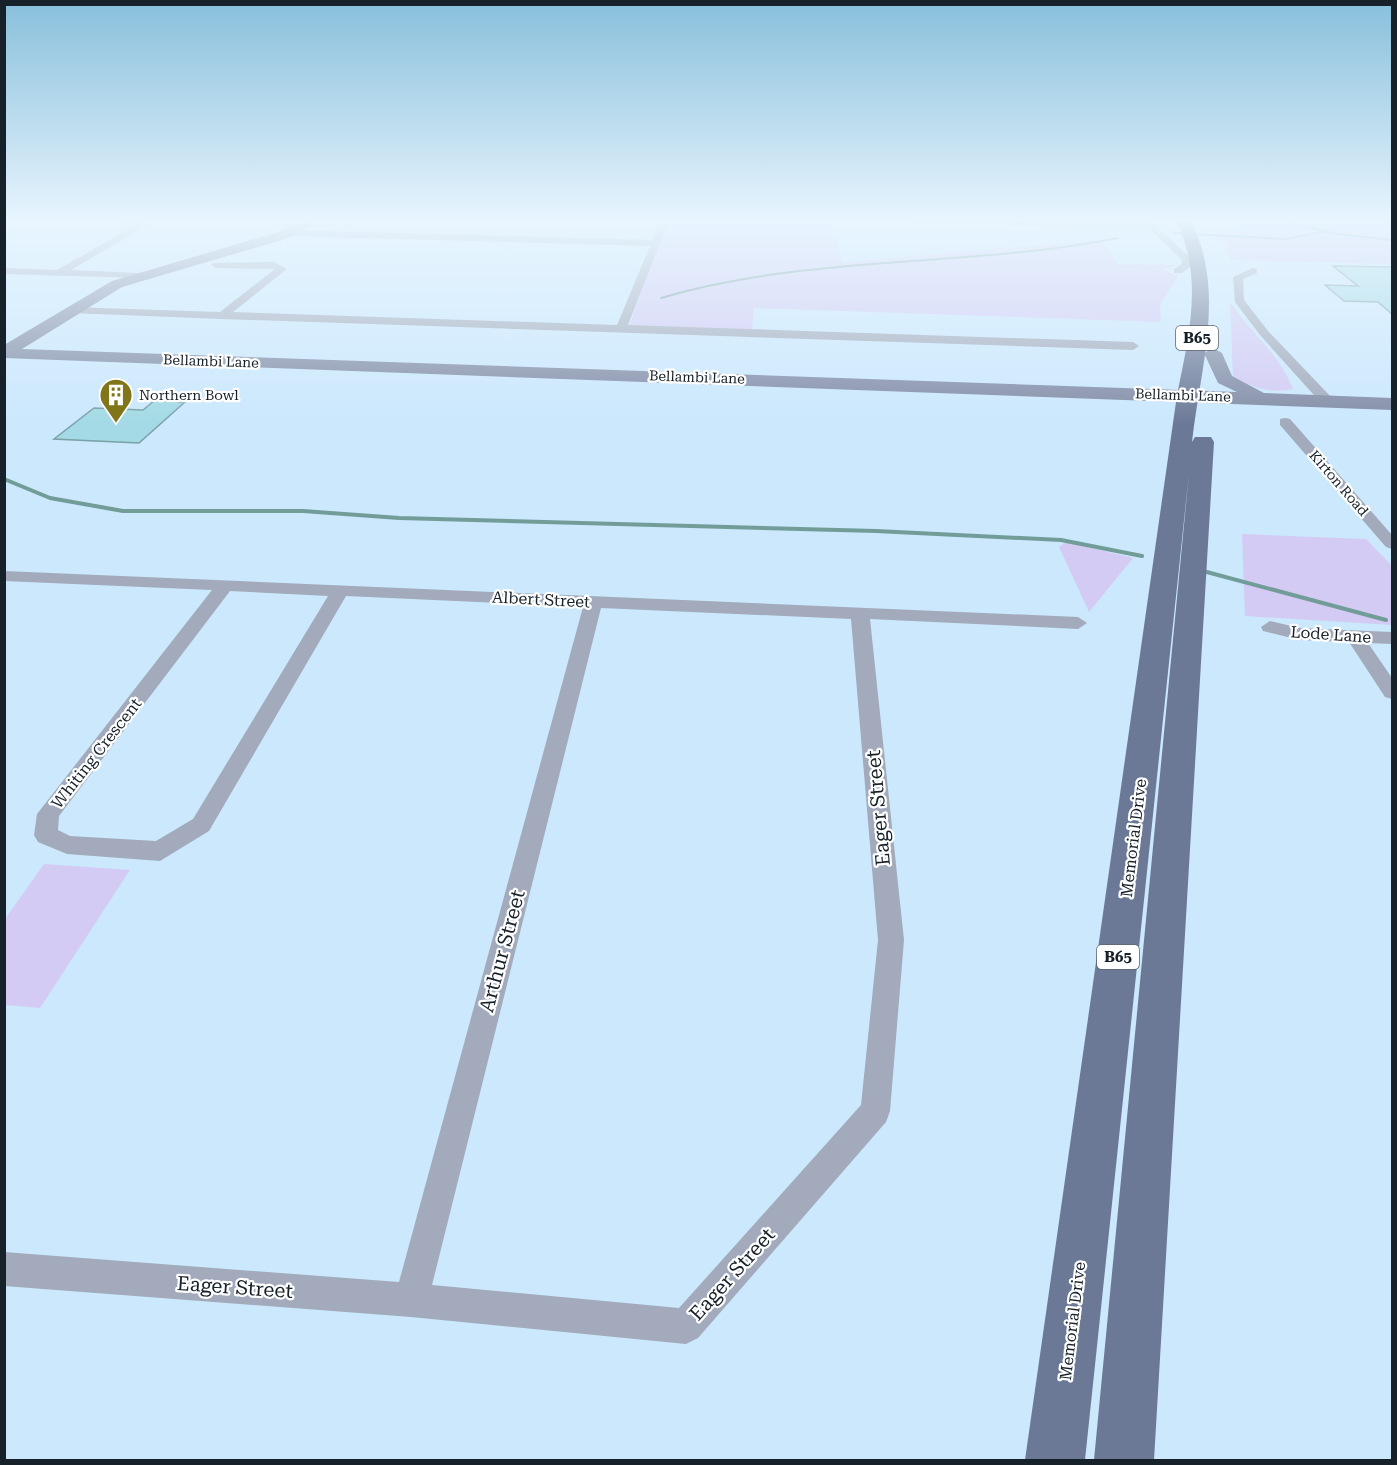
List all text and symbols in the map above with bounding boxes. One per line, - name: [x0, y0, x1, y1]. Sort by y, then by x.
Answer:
- road number: B65: [1176, 326, 1218, 350]
- street label: Bellambi Lane: [163, 351, 260, 371]
- street label: Bellambi Lane: [649, 367, 746, 387]
- building icon: Northern Bowl: [98, 377, 134, 424]
- street label: Bellambi Lane: [1135, 385, 1232, 405]
- place label: Northern Bowl: [139, 387, 239, 403]
- street label: Kirton Road: [1306, 447, 1372, 519]
- street label: Albert Street: [491, 587, 591, 612]
- street label: Lode Lane: [1290, 622, 1372, 647]
- street label: Whiting Crescent: [47, 694, 145, 812]
- street label: Eager Street: [861, 749, 895, 867]
- street label: Memorial Drive: [1117, 777, 1150, 898]
- street label: Arthur Street: [474, 887, 530, 1015]
- road number: B65: [1097, 945, 1139, 969]
- street label: Eager Street: [684, 1222, 780, 1325]
- street label: Memorial Drive: [1056, 1260, 1089, 1381]
- street label: Eager Street: [176, 1271, 294, 1303]

